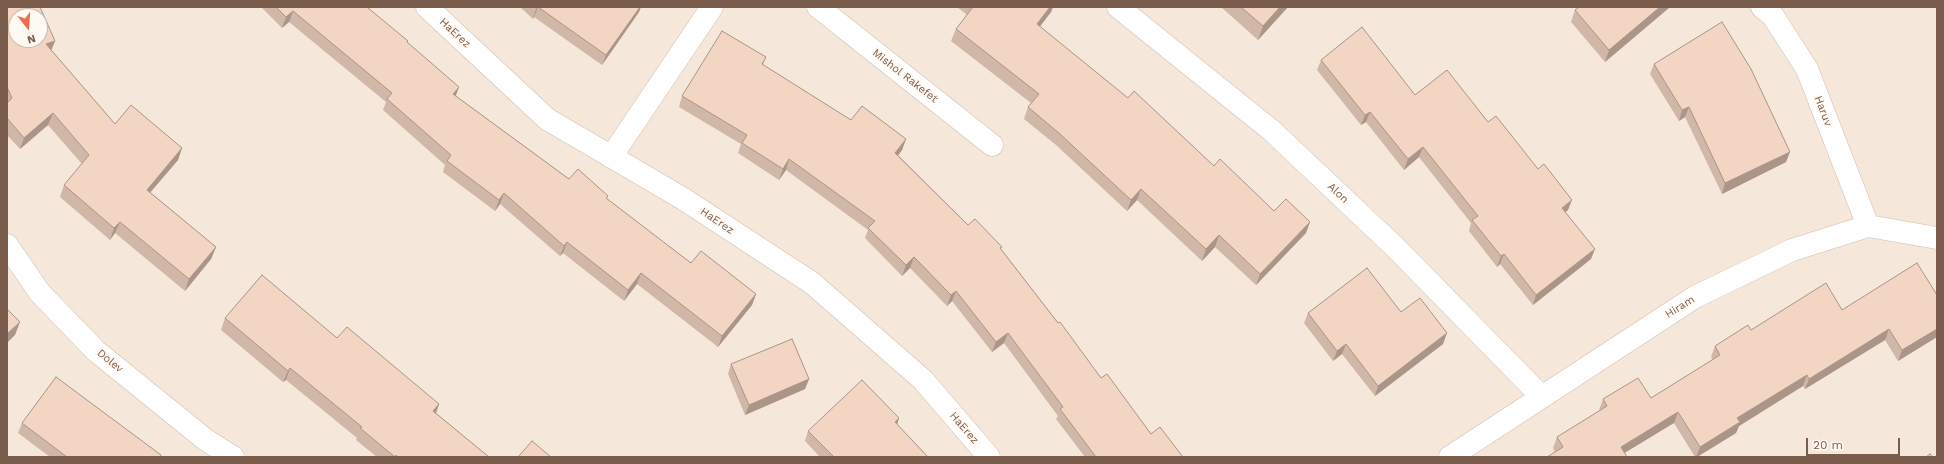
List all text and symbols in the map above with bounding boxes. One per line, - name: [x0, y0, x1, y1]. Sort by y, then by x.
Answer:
- north arrow: [8, 8, 48, 48]
- street label: HaErez: [437, 15, 473, 51]
- text: N: [26, 32, 37, 46]
- street label: Mishol Rakefet: [870, 46, 940, 106]
- street label: Haruv: [1811, 94, 1835, 128]
- street label: Alon: [1325, 180, 1351, 206]
- street label: HaErez: [698, 205, 736, 237]
- street label: Hiram: [1663, 293, 1697, 321]
- street label: Dolev: [94, 346, 126, 376]
- street label: HaErez: [947, 409, 981, 447]
- scale bar: [1808, 430, 1902, 456]
- text: 20 m: [1813, 438, 1843, 452]

